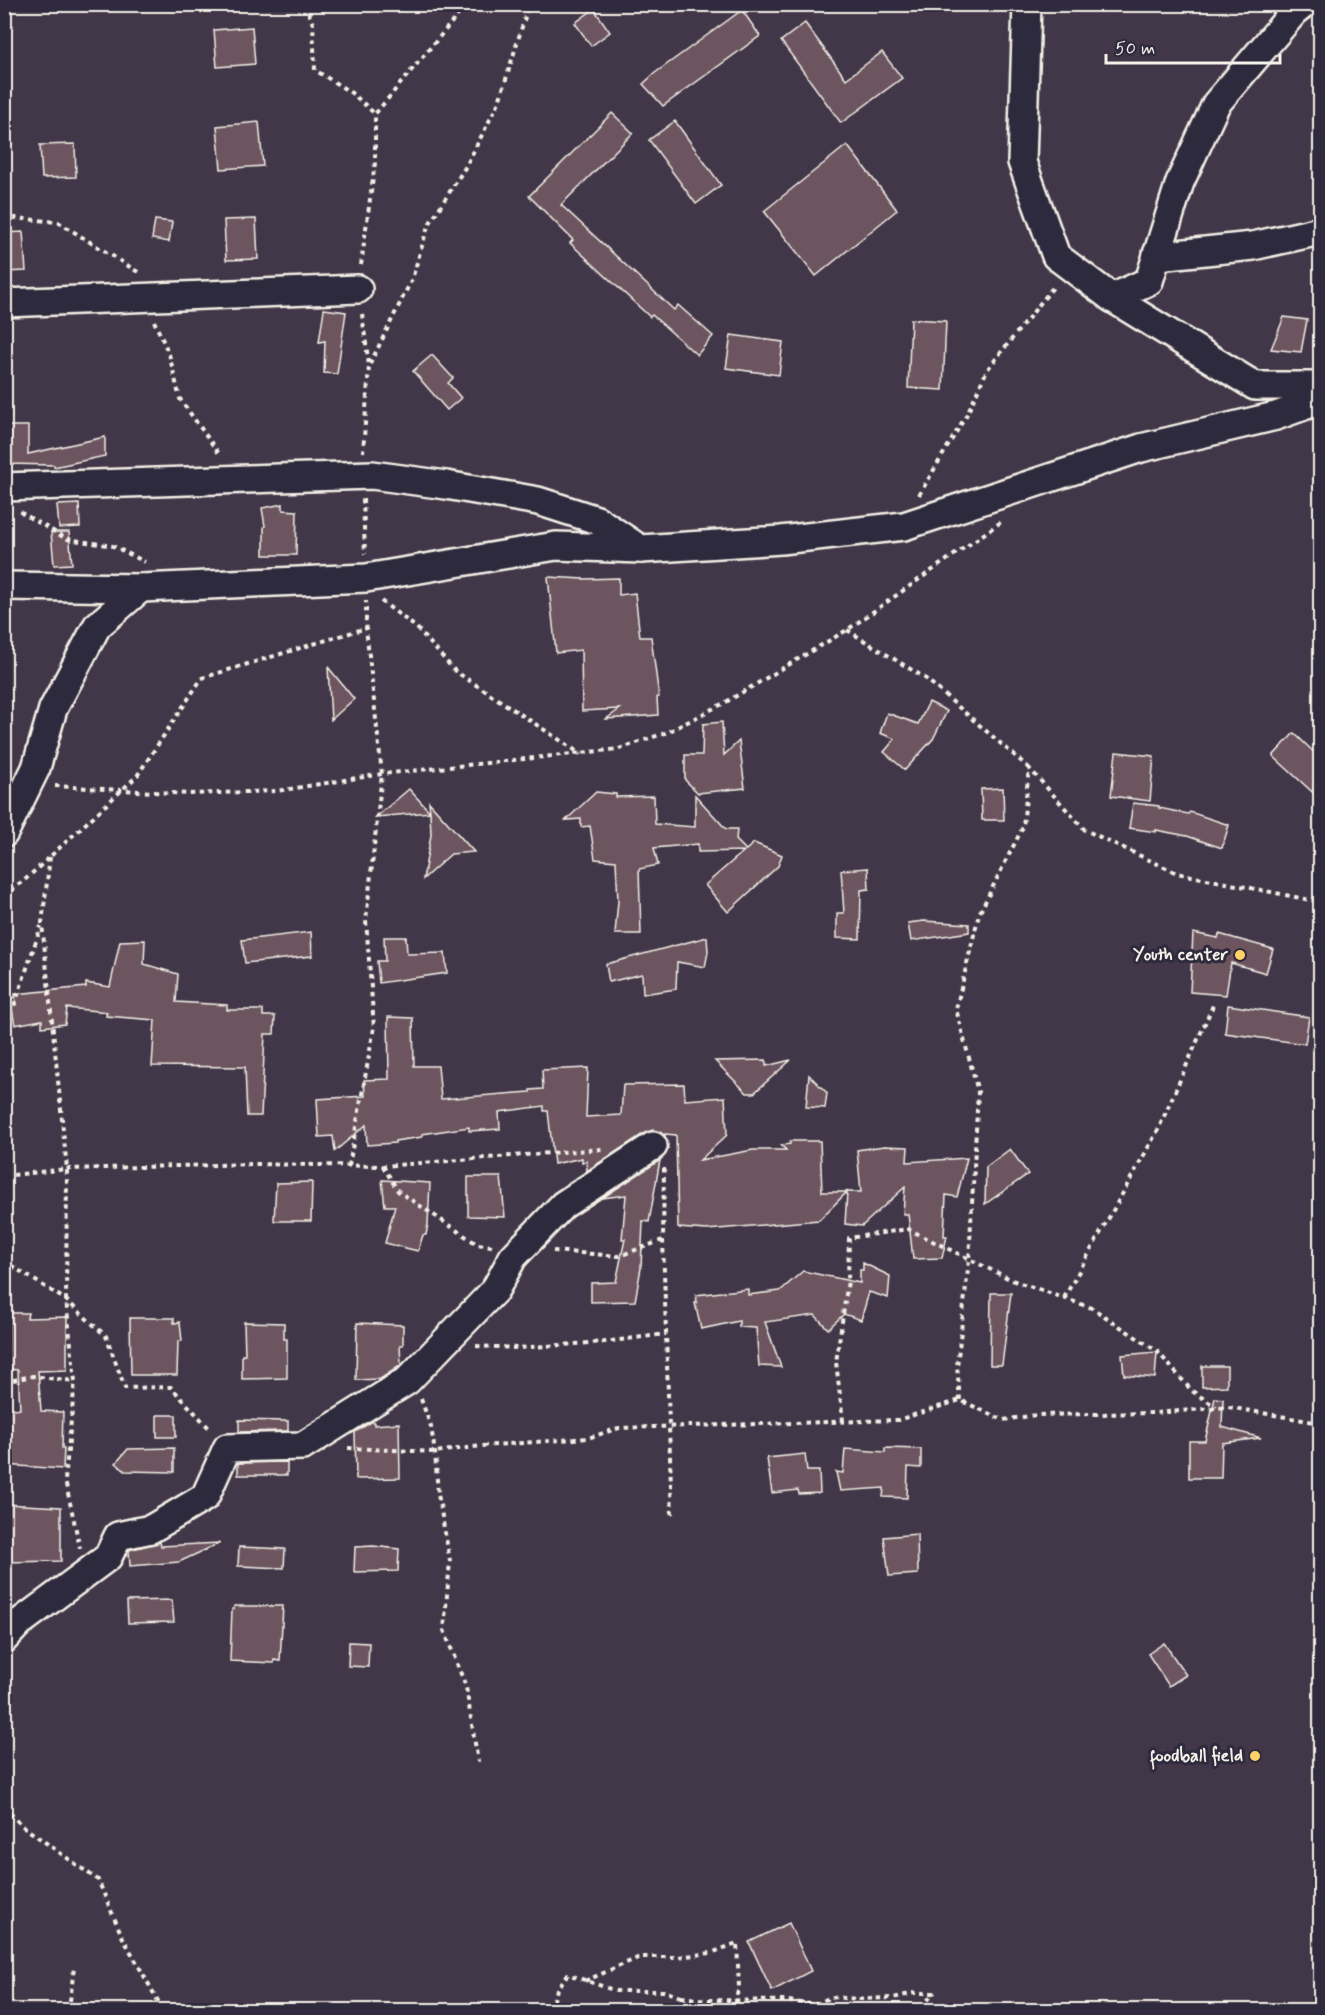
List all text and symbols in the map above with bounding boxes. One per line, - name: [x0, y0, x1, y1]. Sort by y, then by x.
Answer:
- scale bar: [1106, 27, 1280, 65]
- text: 50 m: [1115, 37, 1155, 61]
- place label: Youth center: [1133, 943, 1228, 967]
- marker: Youth center: [1233, 948, 1247, 962]
- place label: foodball field: [1149, 1744, 1243, 1770]
- marker: foodball field: [1248, 1749, 1262, 1763]

